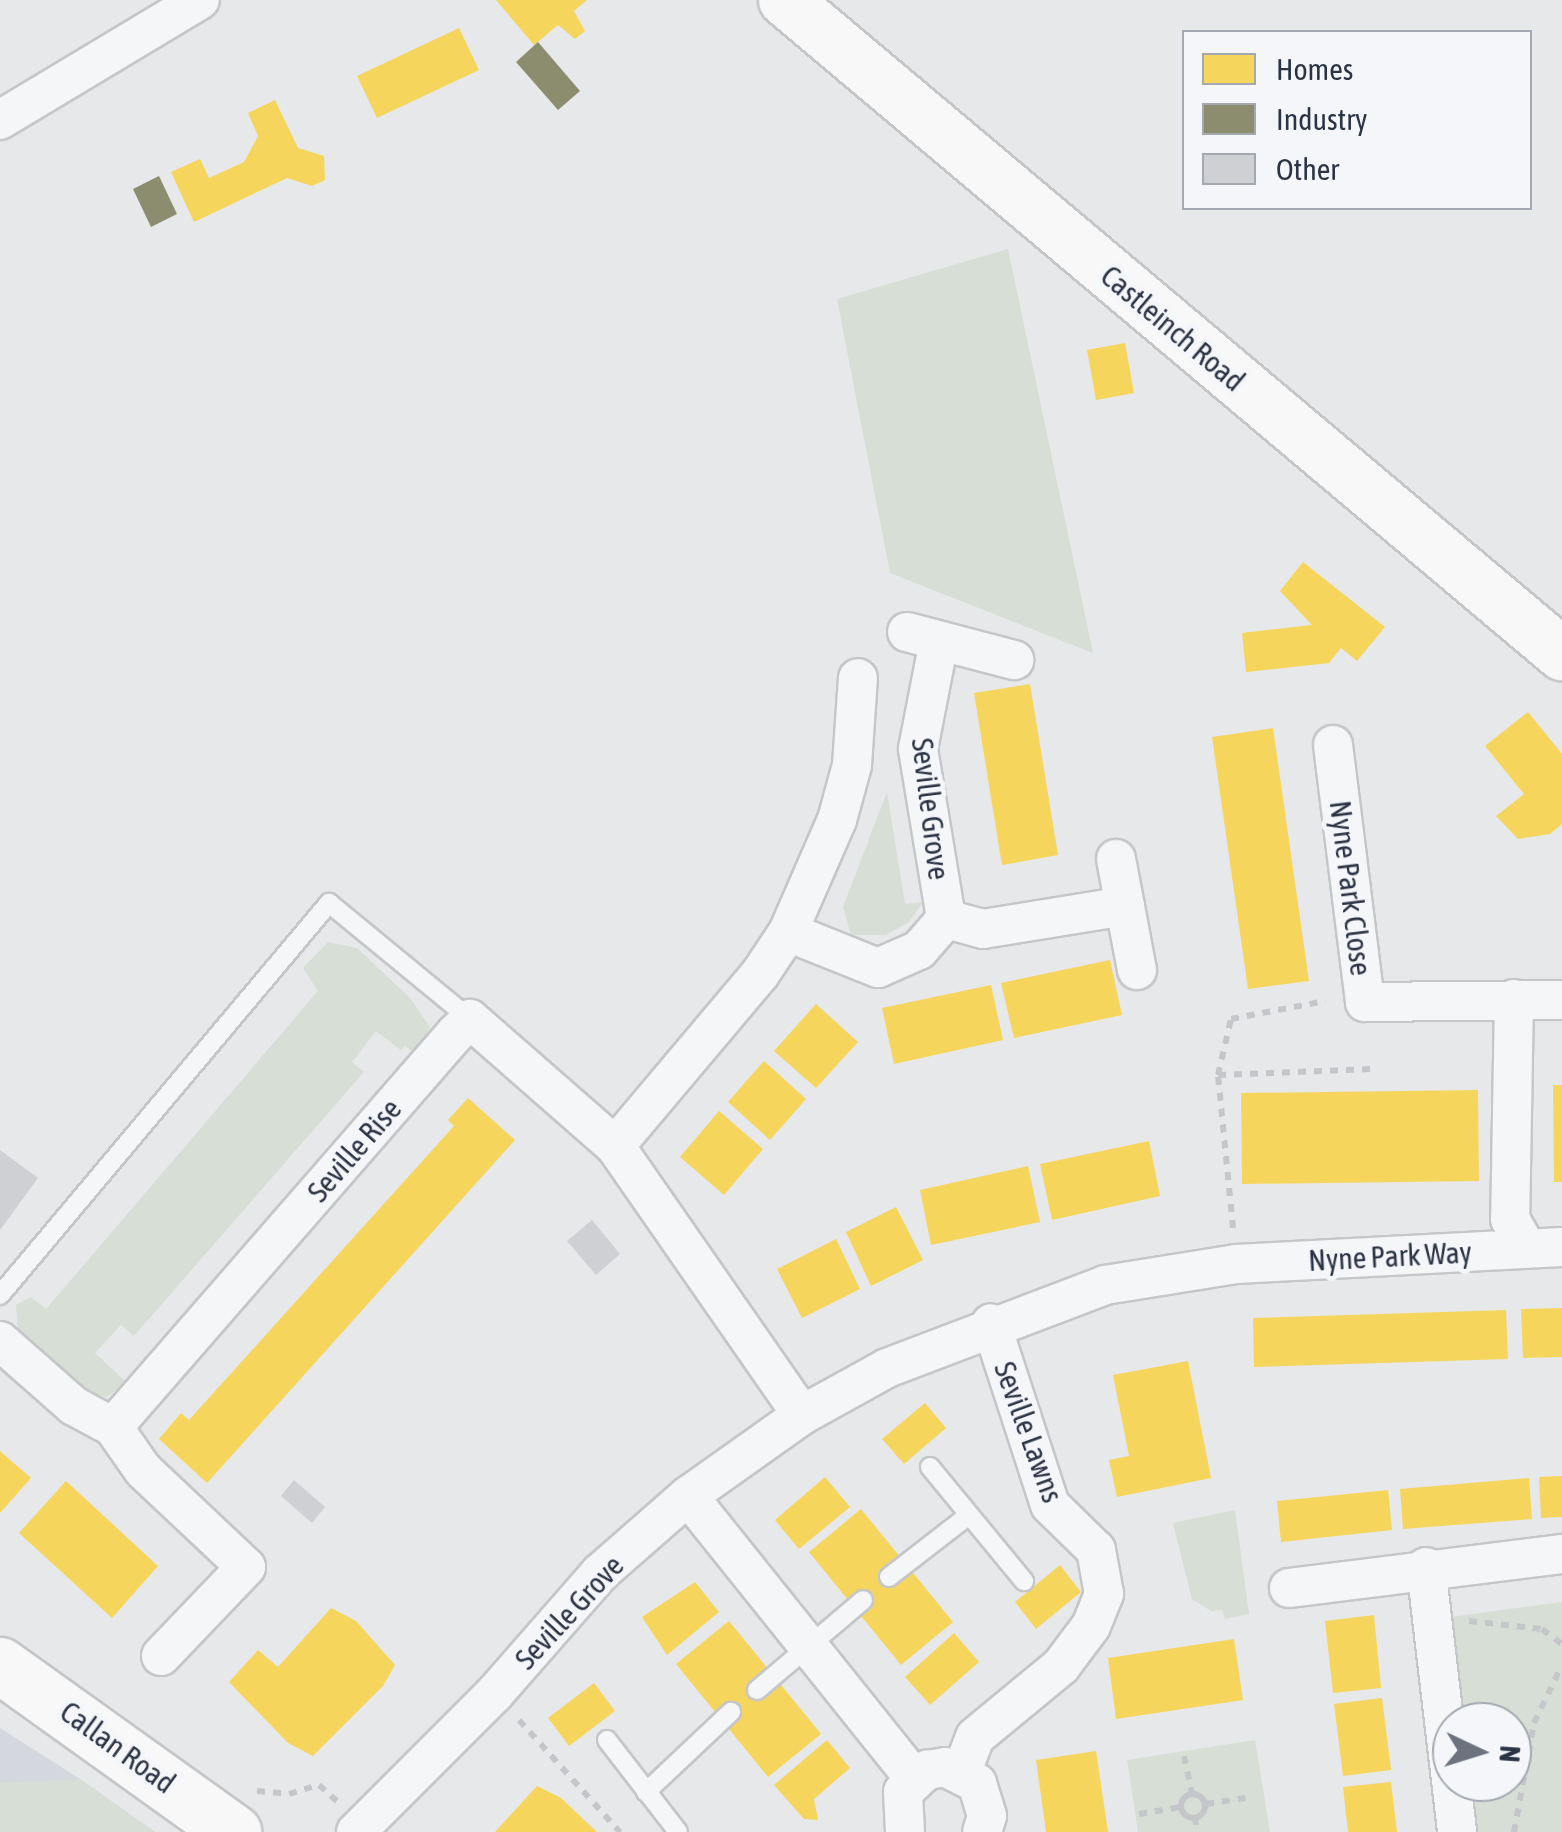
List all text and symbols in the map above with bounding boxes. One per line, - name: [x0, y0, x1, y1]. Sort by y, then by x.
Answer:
- legend: [1182, 30, 1532, 210]
- text: Homes: [1276, 52, 1353, 86]
- text: Industry: [1276, 102, 1367, 136]
- text: Other: [1276, 152, 1339, 186]
- street label: Castleinch Road: [1094, 258, 1252, 398]
- street label: Seville Grove: [904, 736, 958, 882]
- street label: Nyne Park Close: [1322, 798, 1380, 978]
- street label: Seville Rise: [300, 1091, 408, 1209]
- street label: Nyne Park Way: [1307, 1234, 1473, 1278]
- street label: Seville Lawns: [987, 1357, 1071, 1507]
- street label: Seville Grove: [507, 1548, 631, 1676]
- street label: Callan Road: [54, 1693, 182, 1801]
- north arrow: [1432, 1702, 1532, 1802]
- text: N: [1493, 1745, 1526, 1763]

